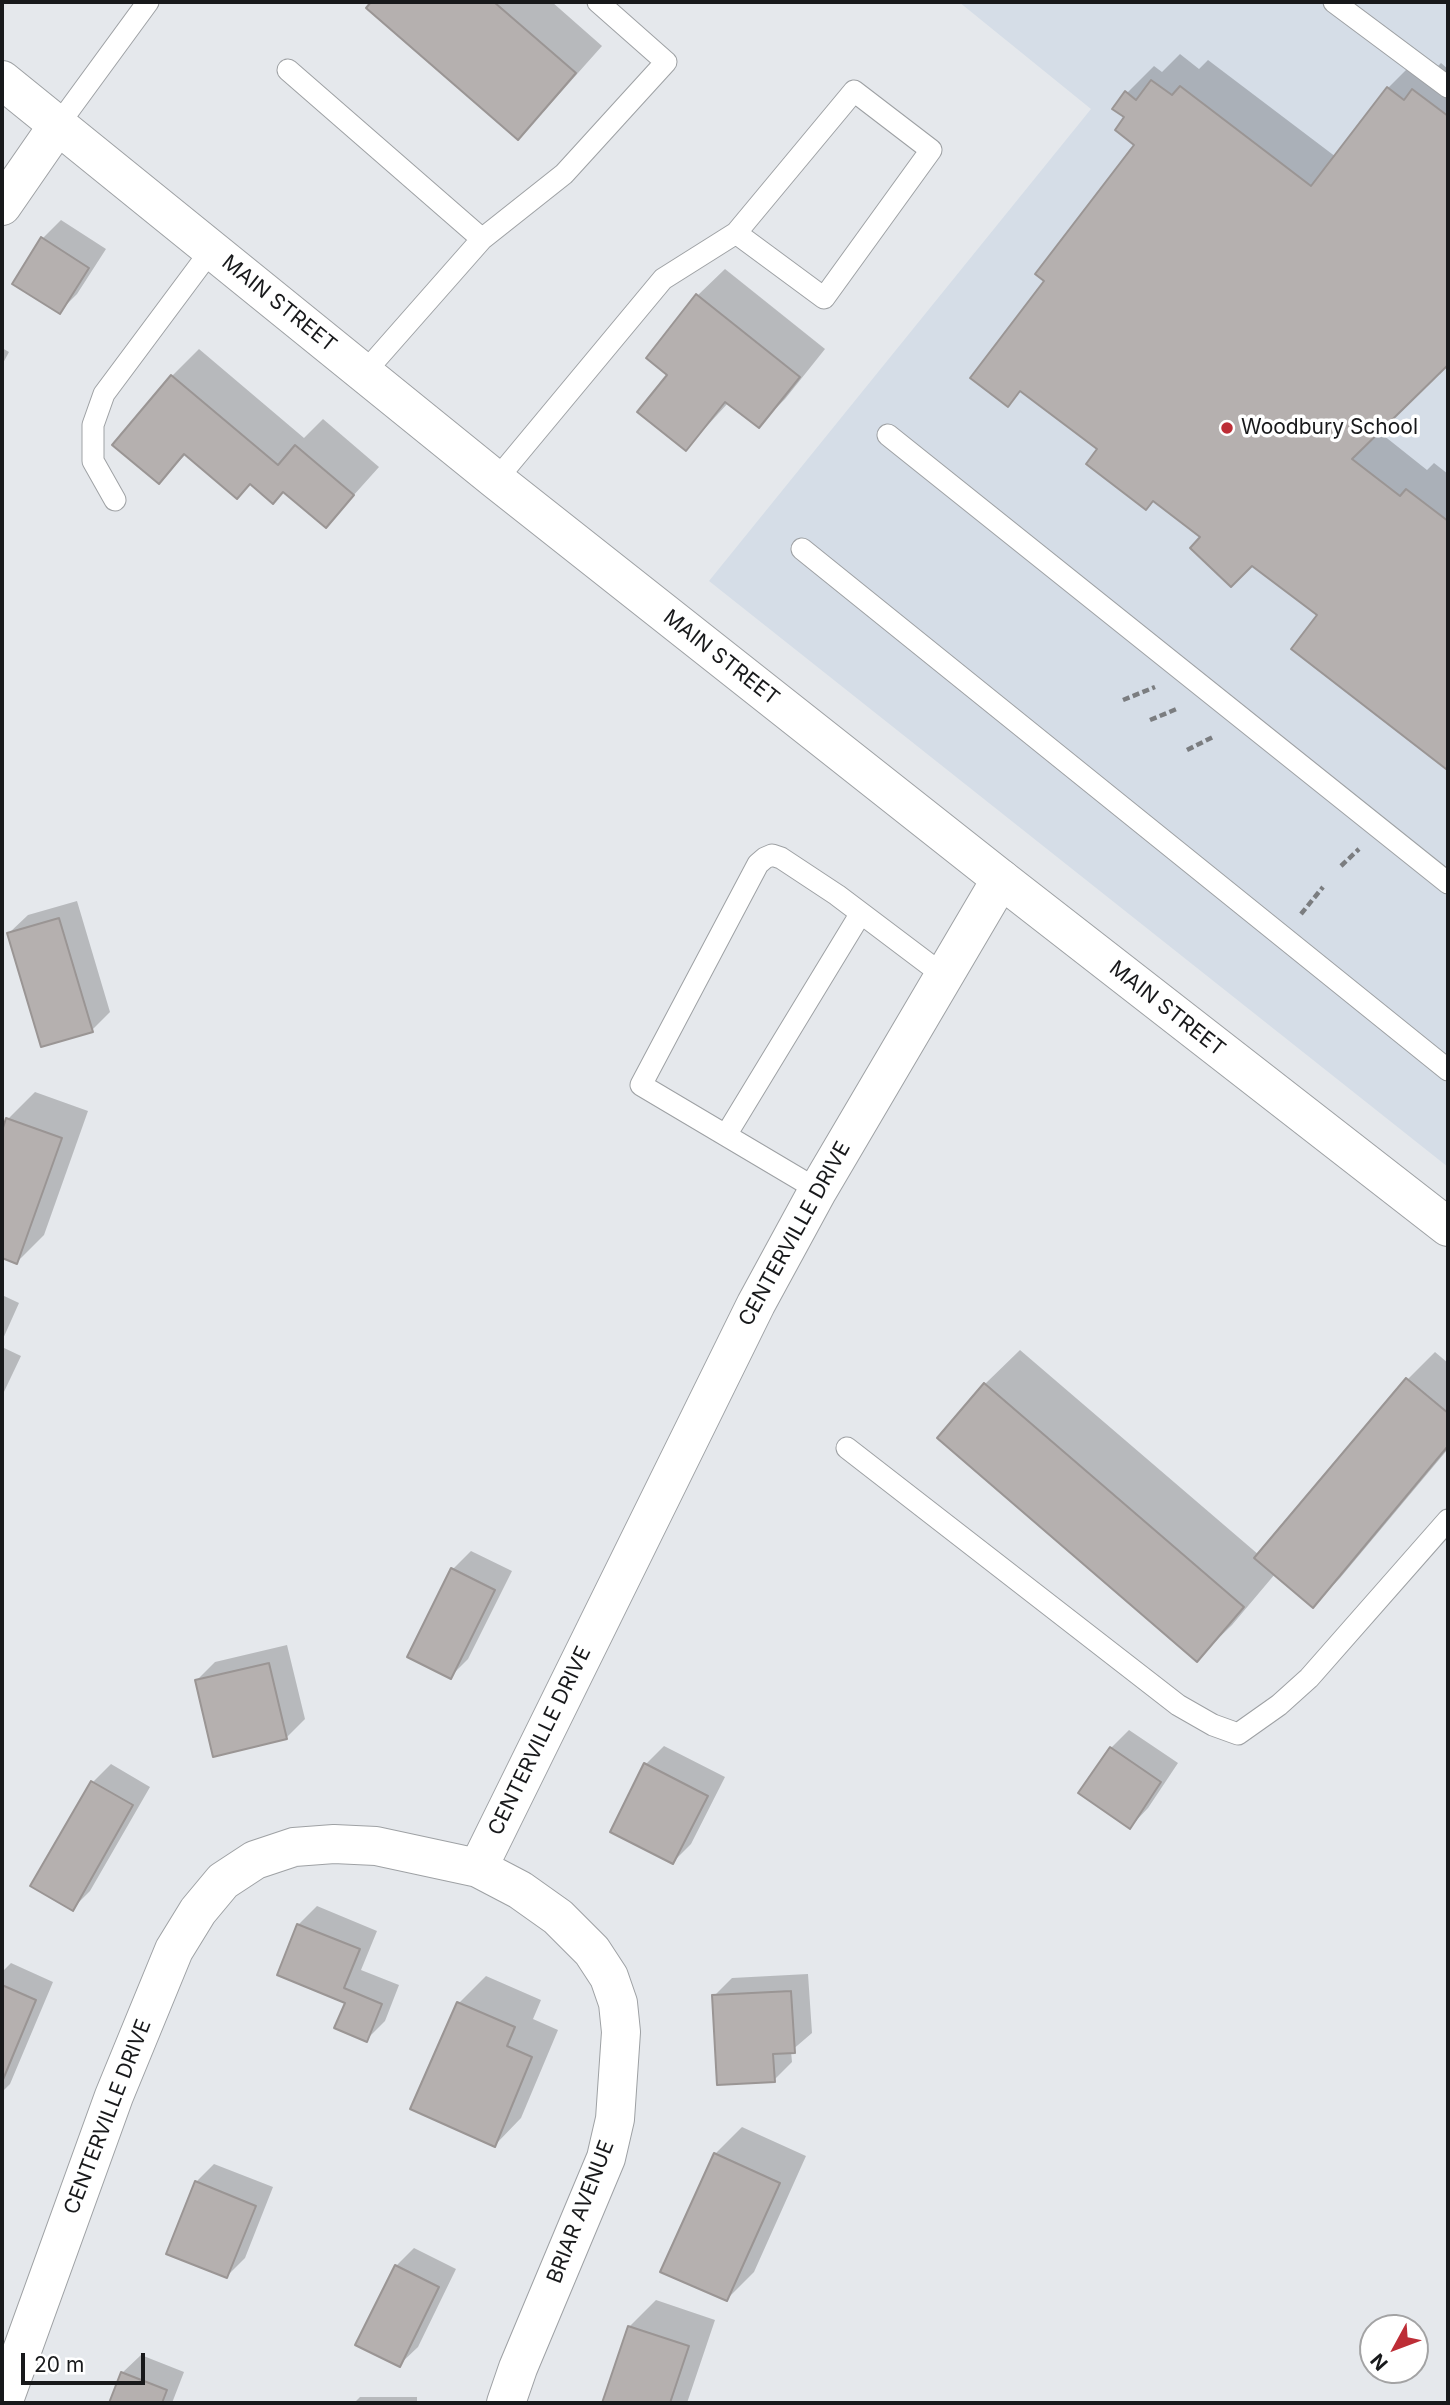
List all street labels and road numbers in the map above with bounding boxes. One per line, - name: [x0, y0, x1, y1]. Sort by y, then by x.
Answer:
- street label: MAIN STREET: [217, 250, 341, 358]
- street label: MAIN STREET: [658, 605, 784, 711]
- street label: MAIN STREET: [1104, 956, 1230, 1062]
- street label: CENTERVILLE DRIVE: [734, 1137, 856, 1331]
- street label: CENTERVILLE DRIVE: [483, 1642, 597, 1840]
- street label: CENTERVILLE DRIVE: [59, 2016, 157, 2218]
- street label: BRIAR AVENUE: [542, 2137, 620, 2287]

